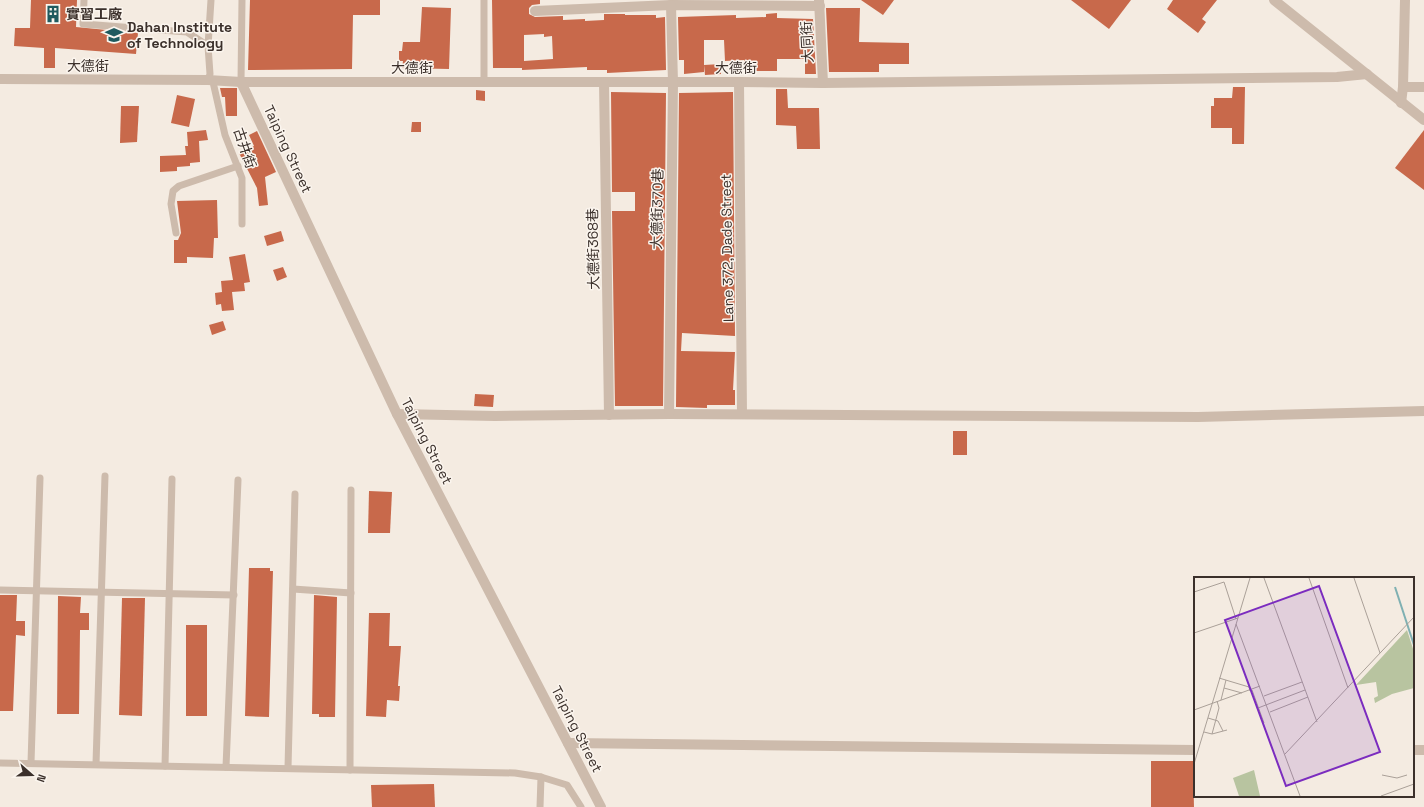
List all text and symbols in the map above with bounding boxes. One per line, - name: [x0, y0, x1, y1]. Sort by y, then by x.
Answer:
- building icon: 實習工廠: [43, 4, 63, 24]
- place label: 實習工廠: [66, 5, 122, 23]
- place label: Dahan Institute of Technology: [127, 18, 232, 52]
- street label: 大同街: [797, 21, 817, 63]
- school or university icon: Dahan Institute of Technology: [104, 25, 124, 45]
- street label: 大德街: [67, 57, 109, 75]
- street label: 大德街: [391, 59, 433, 77]
- street label: 大德街: [715, 59, 757, 77]
- street label: Taiping Street: [260, 102, 316, 196]
- street label: 古井街: [230, 125, 260, 171]
- street label: 大德街370巷: [647, 168, 667, 250]
- street label: Lane 372, Dade Street: [717, 174, 737, 322]
- street label: 大德街368巷: [583, 208, 603, 290]
- street label: Taiping Street: [397, 395, 457, 487]
- inset map: [1194, 577, 1414, 797]
- street label: Taiping Street: [547, 683, 607, 775]
- north arrow: [12, 755, 52, 795]
- text: N: [34, 773, 49, 784]

